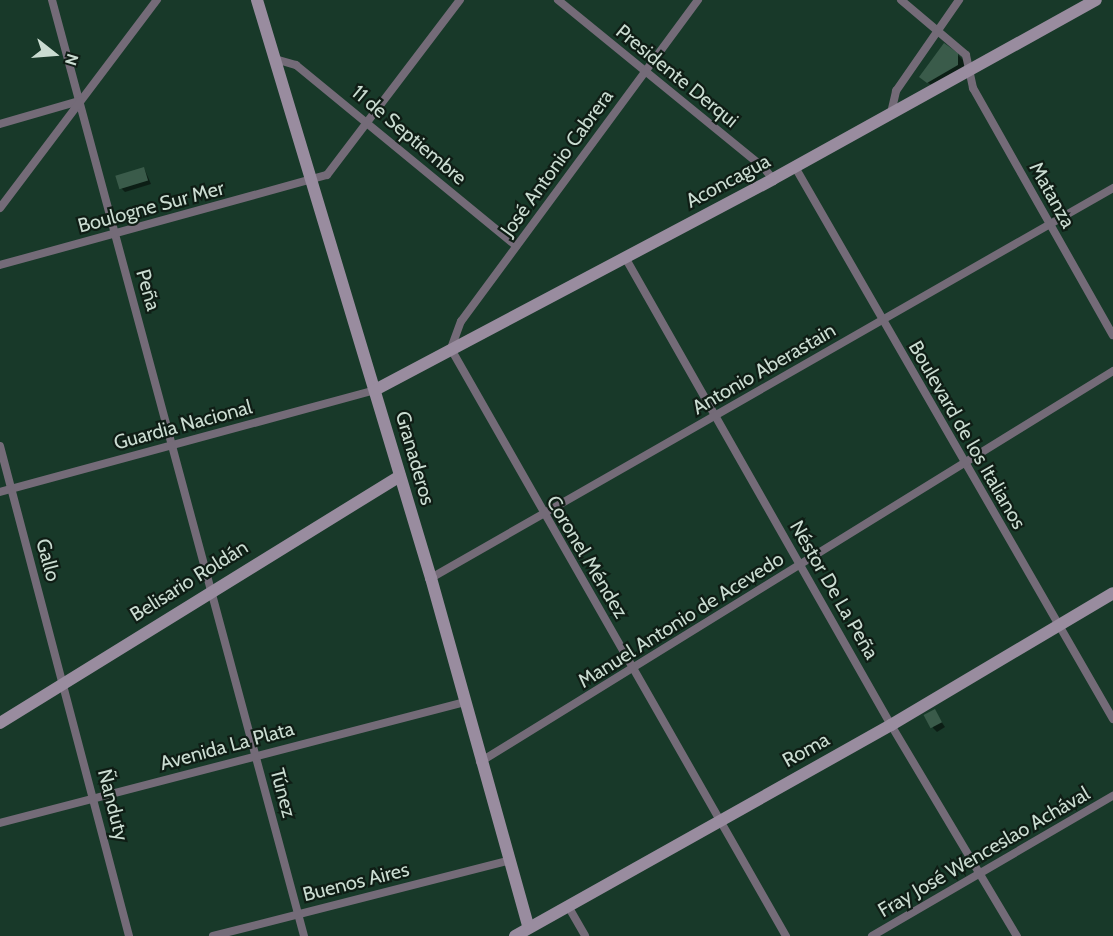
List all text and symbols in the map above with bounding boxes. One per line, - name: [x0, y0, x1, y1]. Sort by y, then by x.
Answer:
- street label: Presidente Derqui: [611, 19, 743, 133]
- north arrow: [24, 24, 84, 84]
- text: N: [61, 51, 82, 68]
- street label: 11 de Septiembre: [347, 80, 471, 190]
- street label: José Antonio Cabrera: [496, 85, 618, 241]
- street label: Aconcagua: [682, 149, 774, 213]
- street label: Matanza: [1024, 158, 1080, 232]
- street label: Boulogne Sur Mer: [75, 176, 227, 238]
- street label: Peña: [131, 266, 165, 314]
- street label: Antonio Aberastain: [688, 318, 840, 420]
- street label: Boulevard de los Italianos: [903, 336, 1031, 534]
- street label: Guardia Nacional: [111, 395, 255, 455]
- street label: Granaderos: [390, 408, 440, 508]
- street label: Coronel Méndez: [541, 491, 633, 623]
- street label: Néstor De La Peña: [785, 516, 883, 664]
- street label: Belisario Roldán: [126, 535, 252, 627]
- street label: Gallo: [31, 536, 65, 584]
- street label: Manuel Antonio de Acevedo: [574, 547, 788, 693]
- street label: Avenida La Plata: [157, 717, 297, 775]
- street label: Roma: [778, 727, 834, 773]
- street label: Túnez: [265, 766, 301, 820]
- street label: Ñanduty: [93, 767, 133, 843]
- street label: Fray José Wenceslao Achával: [874, 781, 1094, 923]
- street label: Buenos Aires: [300, 857, 412, 907]

